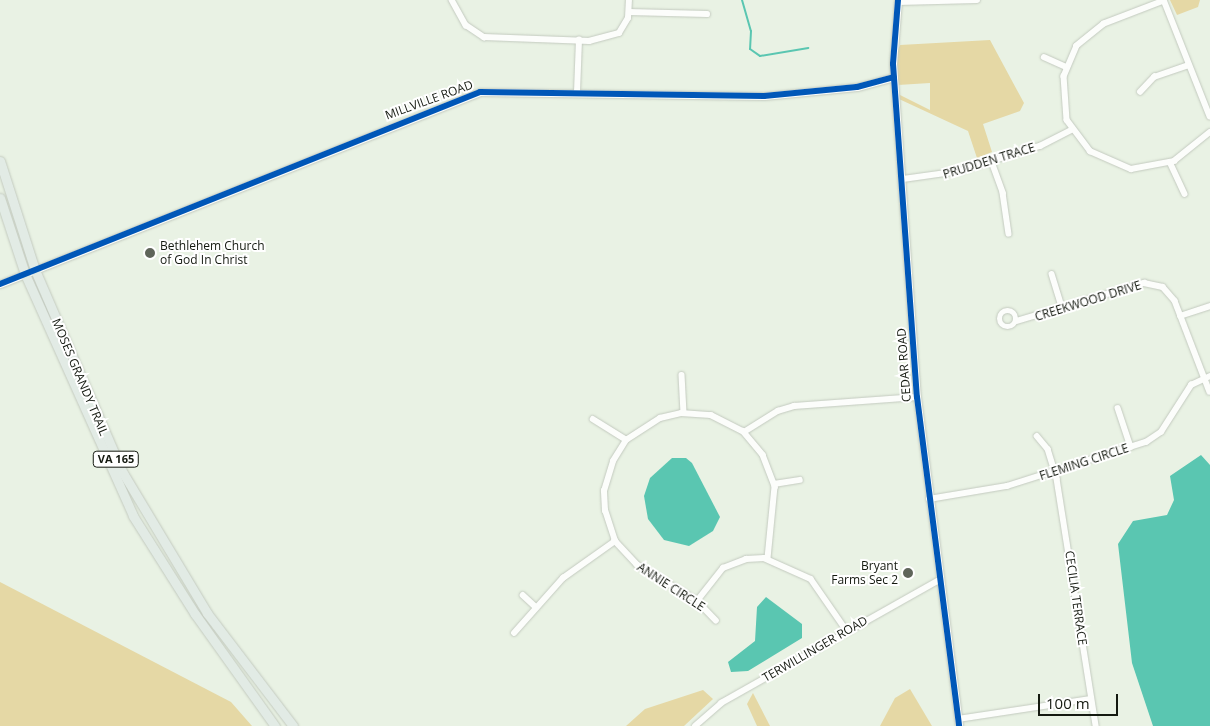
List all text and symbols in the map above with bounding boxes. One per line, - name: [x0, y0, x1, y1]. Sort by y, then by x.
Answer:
- street label: MILLVILLE ROAD: [383, 77, 475, 123]
- street label: PRUDDEN TRACE: [941, 140, 1037, 182]
- place label: Bethlehem Church of God In Christ: [160, 239, 265, 267]
- marker: Bethlehem Church of God In Christ: [144, 247, 156, 259]
- street label: CREEKWOOD DRIVE: [1033, 278, 1143, 324]
- street label: MOSES GRANDY TRAIL: [49, 316, 111, 438]
- street label: CEDAR ROAD: [894, 328, 914, 402]
- street label: FLEMING CIRCLE: [1038, 441, 1130, 483]
- road number: VA 165: [92, 450, 140, 468]
- street label: CECILIA TERRACE: [1062, 550, 1090, 646]
- place label: Bryant Farms Sec 2: [831, 559, 898, 587]
- street label: ANNIE CIRCLE: [635, 560, 707, 614]
- marker: Bryant Farms Sec 2: [902, 567, 914, 579]
- street label: TERWILLINGER ROAD: [760, 613, 870, 685]
- scale bar: [1040, 684, 1120, 716]
- text: 100 m: [1046, 693, 1090, 713]

